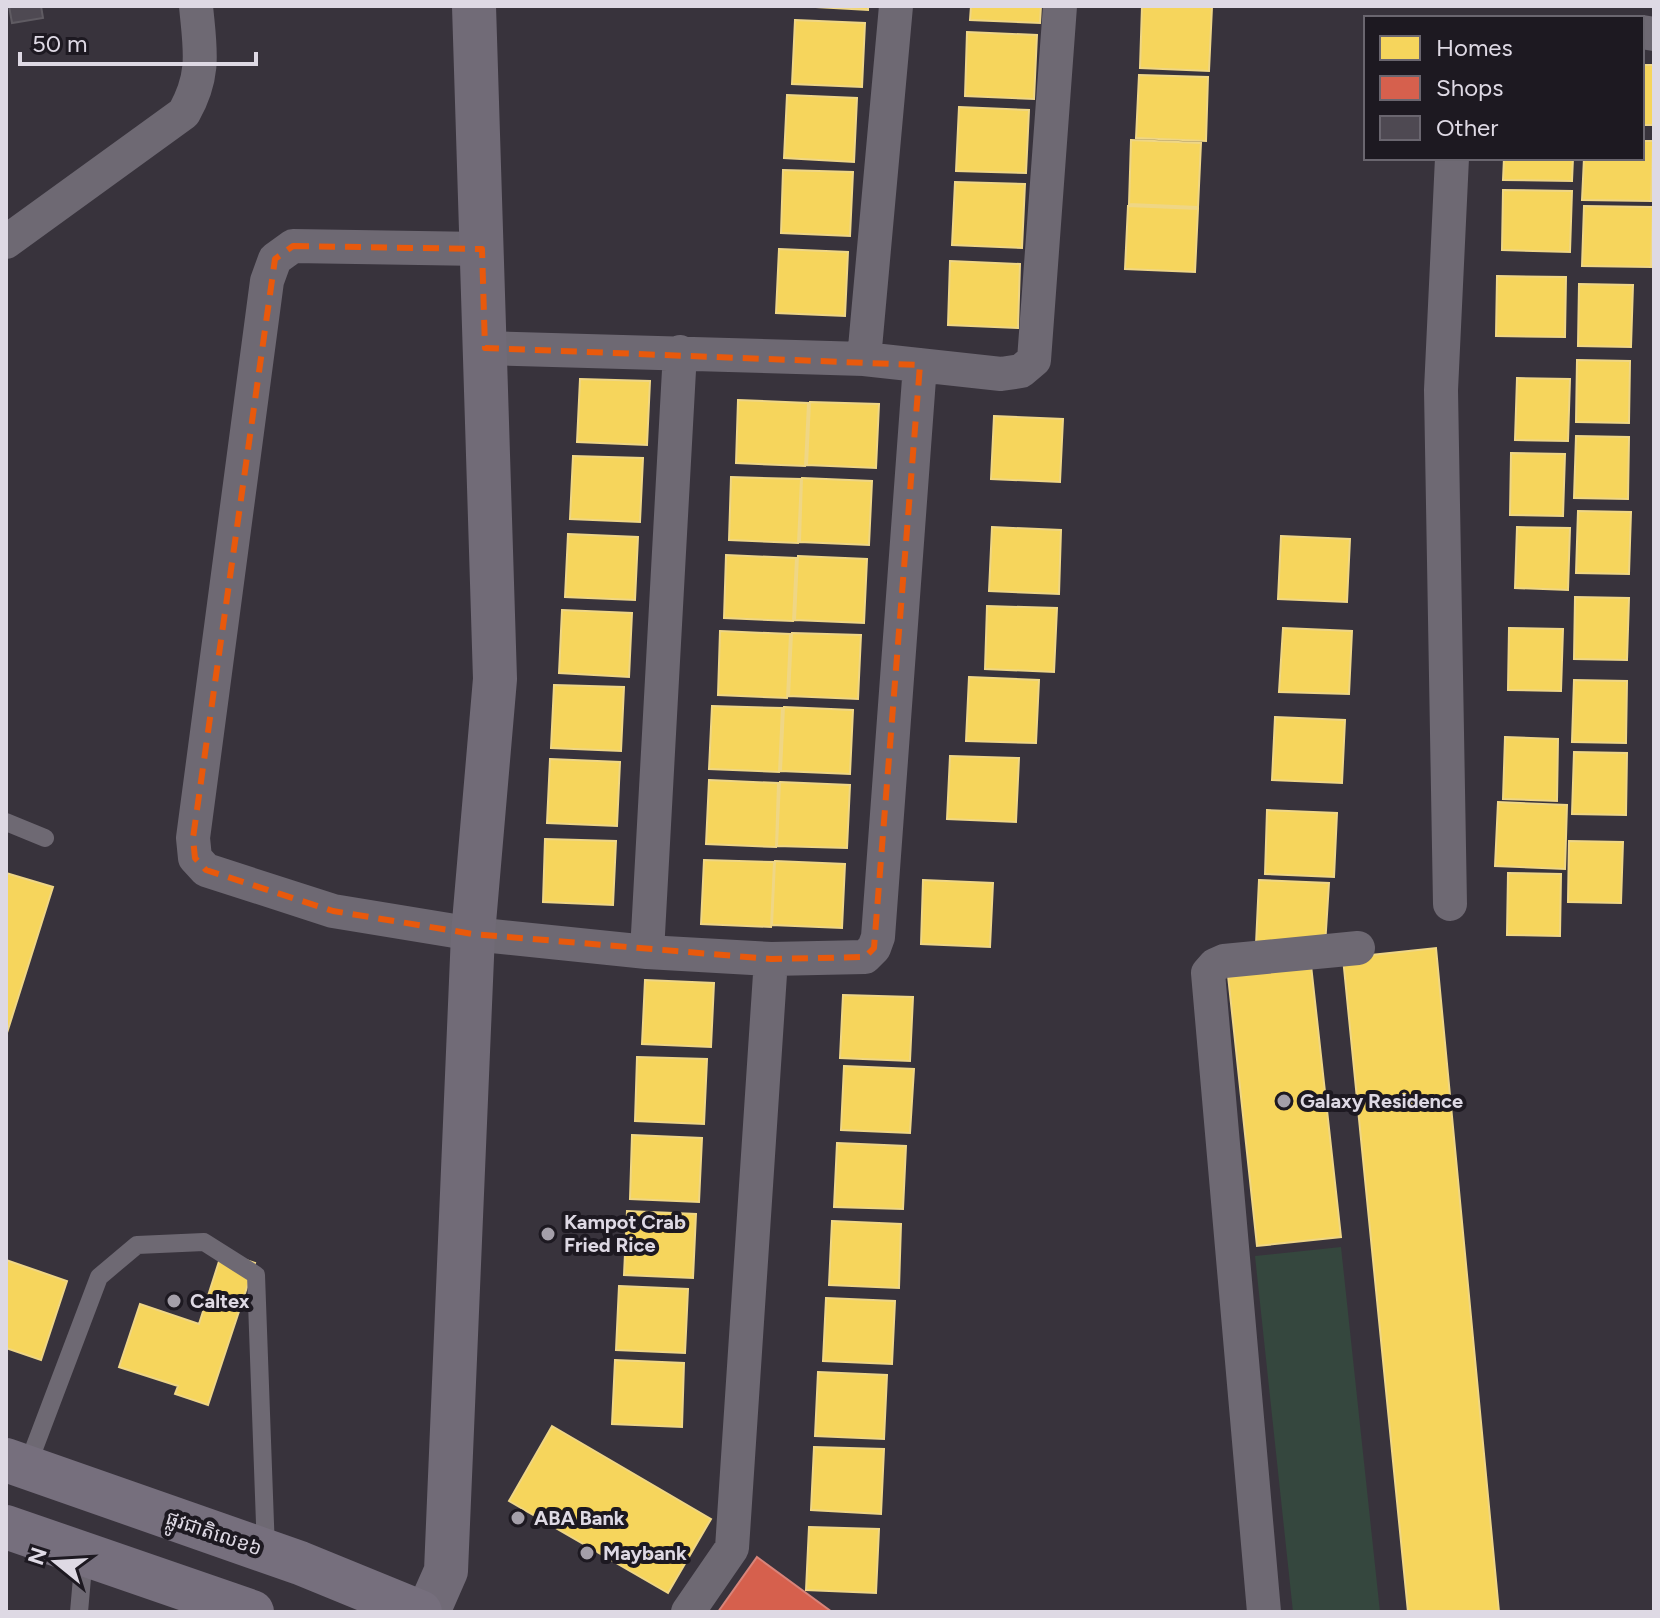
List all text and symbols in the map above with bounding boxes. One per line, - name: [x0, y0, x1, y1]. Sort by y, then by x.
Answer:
- scale bar: [20, 16, 256, 66]
- legend: [1364, 16, 1644, 160]
- text: 50 m: [32, 29, 88, 58]
- text: Homes: [1436, 33, 1513, 62]
- text: Shops: [1436, 73, 1503, 102]
- text: Other: [1436, 113, 1498, 142]
- place label: Galaxy Residence: [1300, 1089, 1463, 1113]
- marker: Galaxy Residence: [1275, 1092, 1293, 1110]
- place label: Kampot Crab Fried Rice: [564, 1210, 686, 1257]
- marker: Kampot Crab Fried Rice: [539, 1225, 557, 1243]
- place label: Caltex: [190, 1289, 250, 1313]
- marker: Caltex: [165, 1292, 183, 1310]
- street label: ផ្លូវជាតិលេខ៦: [161, 1505, 265, 1567]
- place label: ABA Bank: [534, 1506, 625, 1530]
- marker: ABA Bank: [509, 1509, 527, 1527]
- north arrow: [16, 1522, 96, 1602]
- place label: Maybank: [603, 1541, 687, 1565]
- text: N: [22, 1544, 53, 1568]
- marker: Maybank: [578, 1544, 596, 1562]

